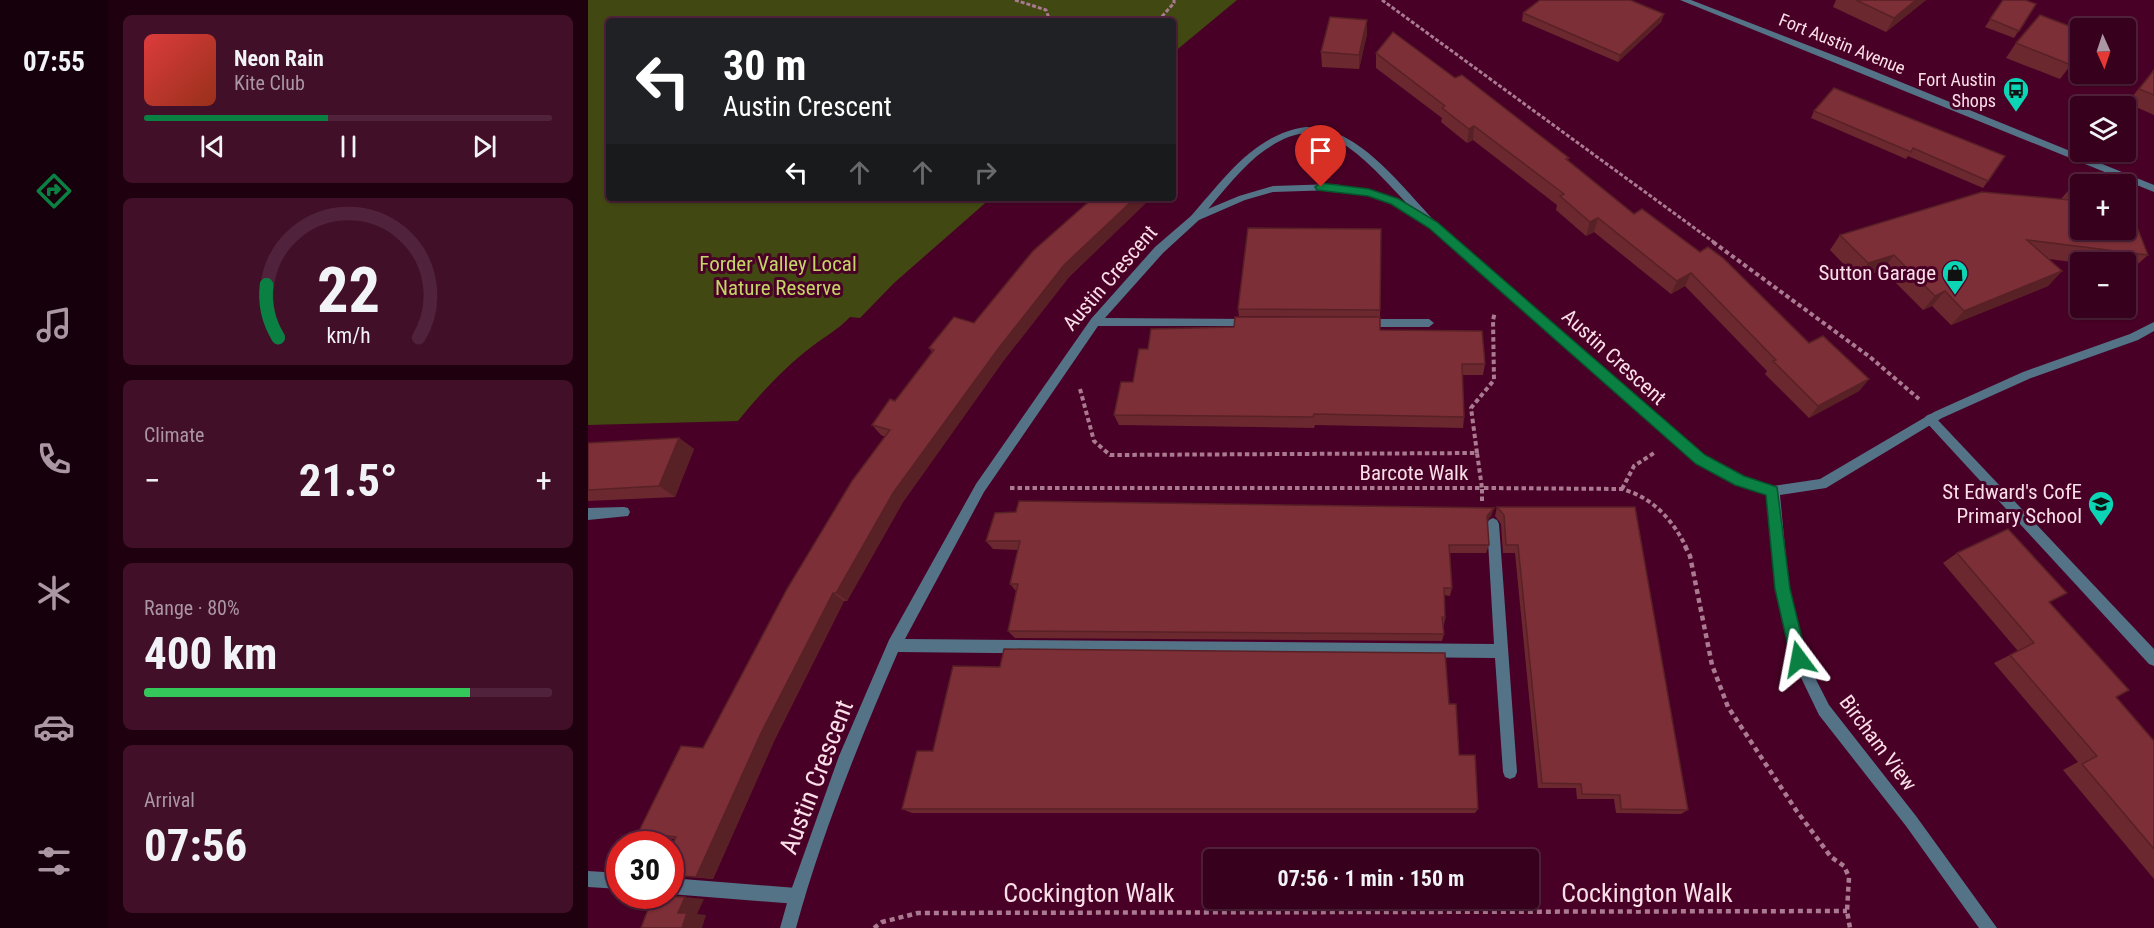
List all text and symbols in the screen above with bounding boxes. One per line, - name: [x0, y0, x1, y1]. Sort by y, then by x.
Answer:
- street label: Fort Austin Avenue: [1776, 9, 1908, 78]
- north arrow: [2070, 18, 2136, 84]
- map controls: [2070, 18, 2136, 318]
- text: 30 m: [723, 41, 806, 90]
- icon: left: [624, 42, 702, 120]
- text: 07:55: [23, 46, 85, 78]
- text: Neon Rain: [234, 46, 324, 71]
- place label: Fort Austin Shops: [1918, 69, 1996, 111]
- text: Kite Club: [234, 71, 305, 95]
- bus stop icon: Fort Austin Shops: [2001, 75, 2031, 113]
- text: Austin Crescent: [723, 91, 892, 123]
- button: layers: [2070, 96, 2136, 162]
- pin: [1295, 125, 1346, 187]
- icon: previous: [196, 130, 229, 163]
- icon: pause: [332, 130, 365, 163]
- icon: next: [468, 130, 501, 163]
- icon: arrive: [1304, 134, 1337, 167]
- icon: left: [780, 156, 813, 189]
- icon: ahead: [843, 156, 876, 189]
- icon: ahead: [906, 156, 939, 189]
- icon: right: [969, 156, 1002, 189]
- icon: directions: [33, 170, 75, 212]
- button: +: [2070, 174, 2136, 240]
- street label: Austin Crescent: [1058, 221, 1162, 335]
- park label: Forder Valley Local Nature Reserve: [699, 252, 857, 300]
- button: −: [2070, 252, 2136, 318]
- text: 22: [316, 255, 380, 328]
- shop icon: Sutton Garage: [1940, 258, 1970, 296]
- place label: Sutton Garage: [1818, 261, 1936, 285]
- icon: music: [33, 304, 75, 346]
- street label: Austin Crescent: [1557, 304, 1671, 410]
- text: km/h: [326, 324, 370, 349]
- text: Climate: [144, 423, 204, 447]
- icon: phone: [33, 438, 75, 480]
- text: 21.5°: [299, 454, 397, 507]
- text: −: [144, 461, 161, 500]
- text: +: [536, 461, 552, 500]
- street label: Barcote Walk: [1360, 461, 1469, 485]
- place label: St Edward's CofE Primary School: [1942, 480, 2082, 528]
- school or university icon: St Edward's CofE Primary School: [2086, 489, 2116, 527]
- icon: climate: [33, 572, 75, 614]
- text: Range · 80%: [144, 596, 240, 620]
- text: 400 km: [144, 627, 277, 680]
- position arrow: [1767, 627, 1831, 691]
- street label: Bircham View: [1834, 691, 1922, 796]
- street label: Austin Crescent: [773, 696, 859, 858]
- icon: car: [33, 706, 75, 748]
- text: Arrival: [144, 788, 195, 812]
- text: 07:56: [144, 819, 247, 872]
- speed limit sign: 30: [606, 831, 684, 909]
- icon: filters: [33, 840, 75, 882]
- text: 07:56 · 1 min · 150 m: [1278, 866, 1464, 891]
- street label: Cockington Walk: [1003, 878, 1175, 908]
- street label: Cockington Walk: [1561, 878, 1733, 908]

